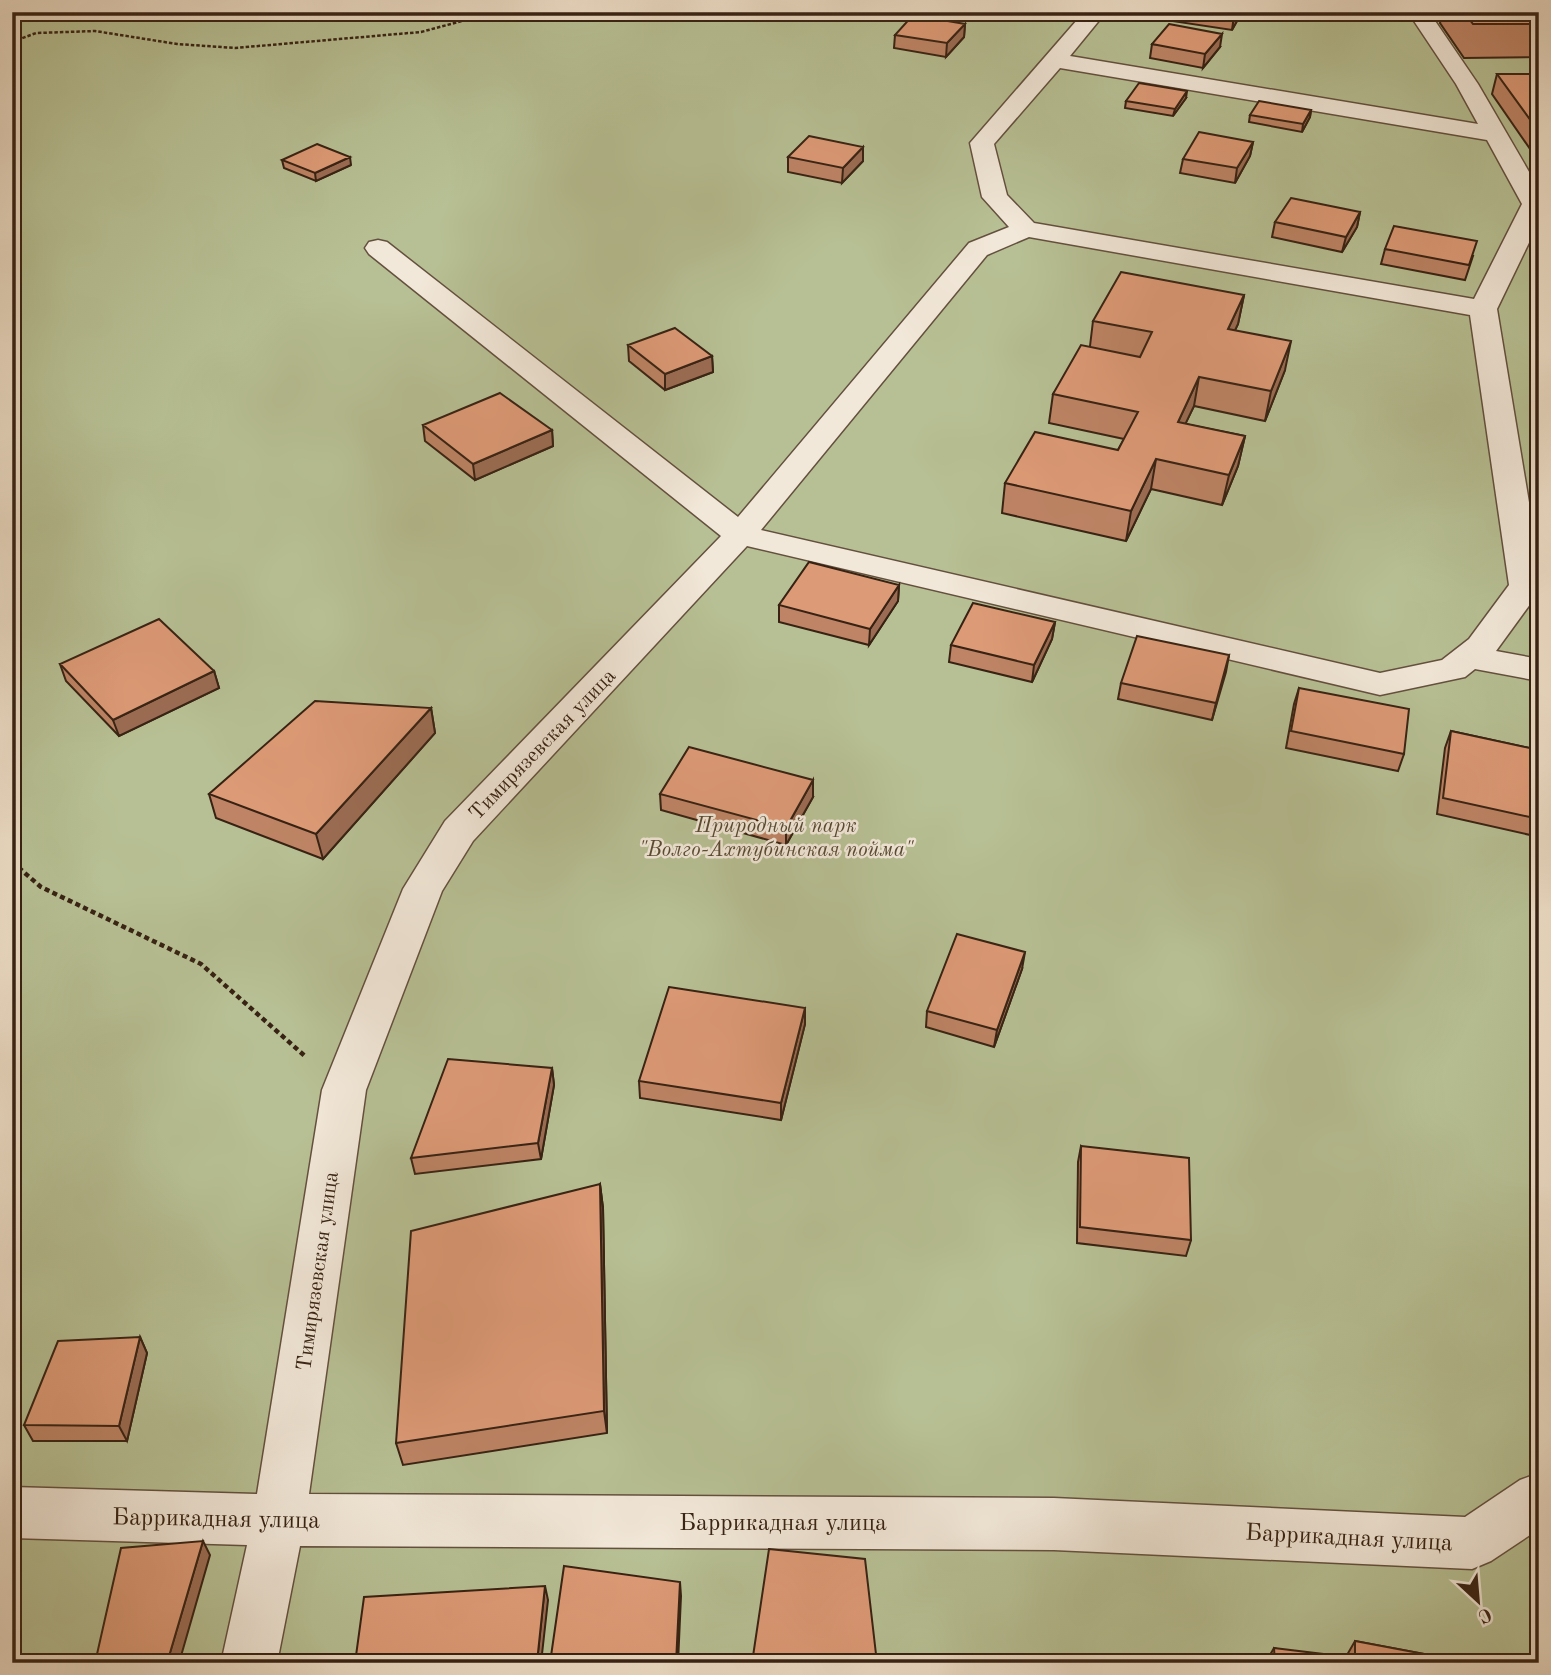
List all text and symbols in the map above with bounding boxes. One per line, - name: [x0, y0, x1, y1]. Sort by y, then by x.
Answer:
- street label: Тимирязевская улица: [466, 665, 620, 825]
- park label: Природный парк "Волго-Ахтубинская пойма": [639, 816, 914, 861]
- street label: Тимирязевская улица: [294, 1170, 343, 1372]
- street label: Баррикадная улица: [112, 1506, 320, 1534]
- street label: Баррикадная улица: [679, 1512, 887, 1536]
- street label: Баррикадная улица: [1244, 1522, 1453, 1556]
- north arrow: [1442, 1566, 1512, 1636]
- text: С: [1475, 1603, 1494, 1625]

